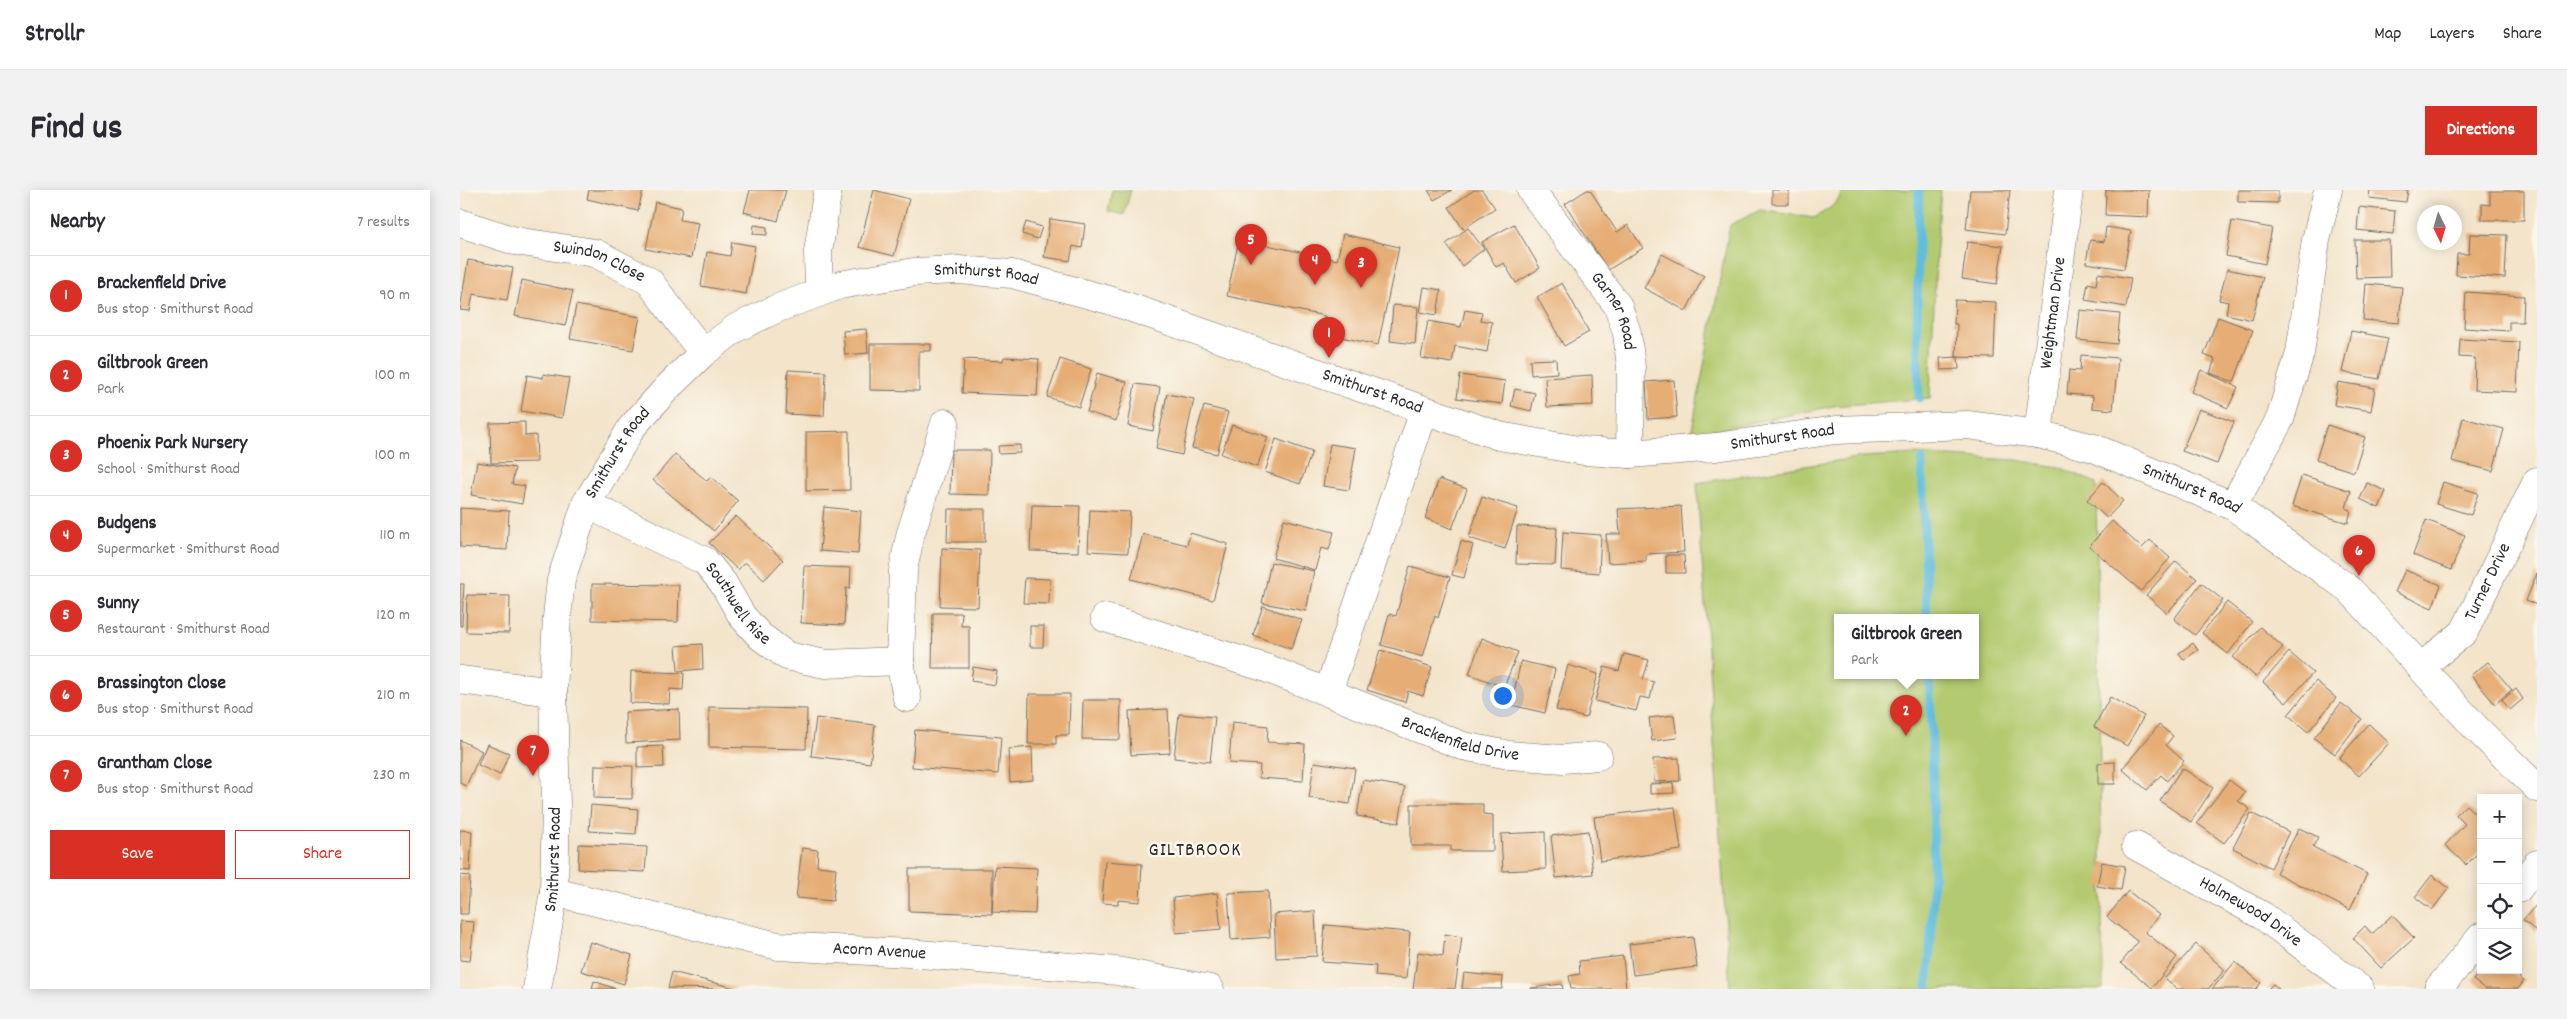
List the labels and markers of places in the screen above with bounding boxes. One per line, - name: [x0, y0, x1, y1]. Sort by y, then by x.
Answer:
- pin: 5: [1235, 224, 1267, 265]
- pin: 4: [1299, 244, 1331, 285]
- pin: 3: [1345, 247, 1377, 288]
- pin: 1: [1313, 317, 1345, 358]
- pin: 6: [2343, 535, 2375, 576]
- pin: 2: [1890, 695, 1922, 736]
- pin: 7: [517, 735, 549, 776]

